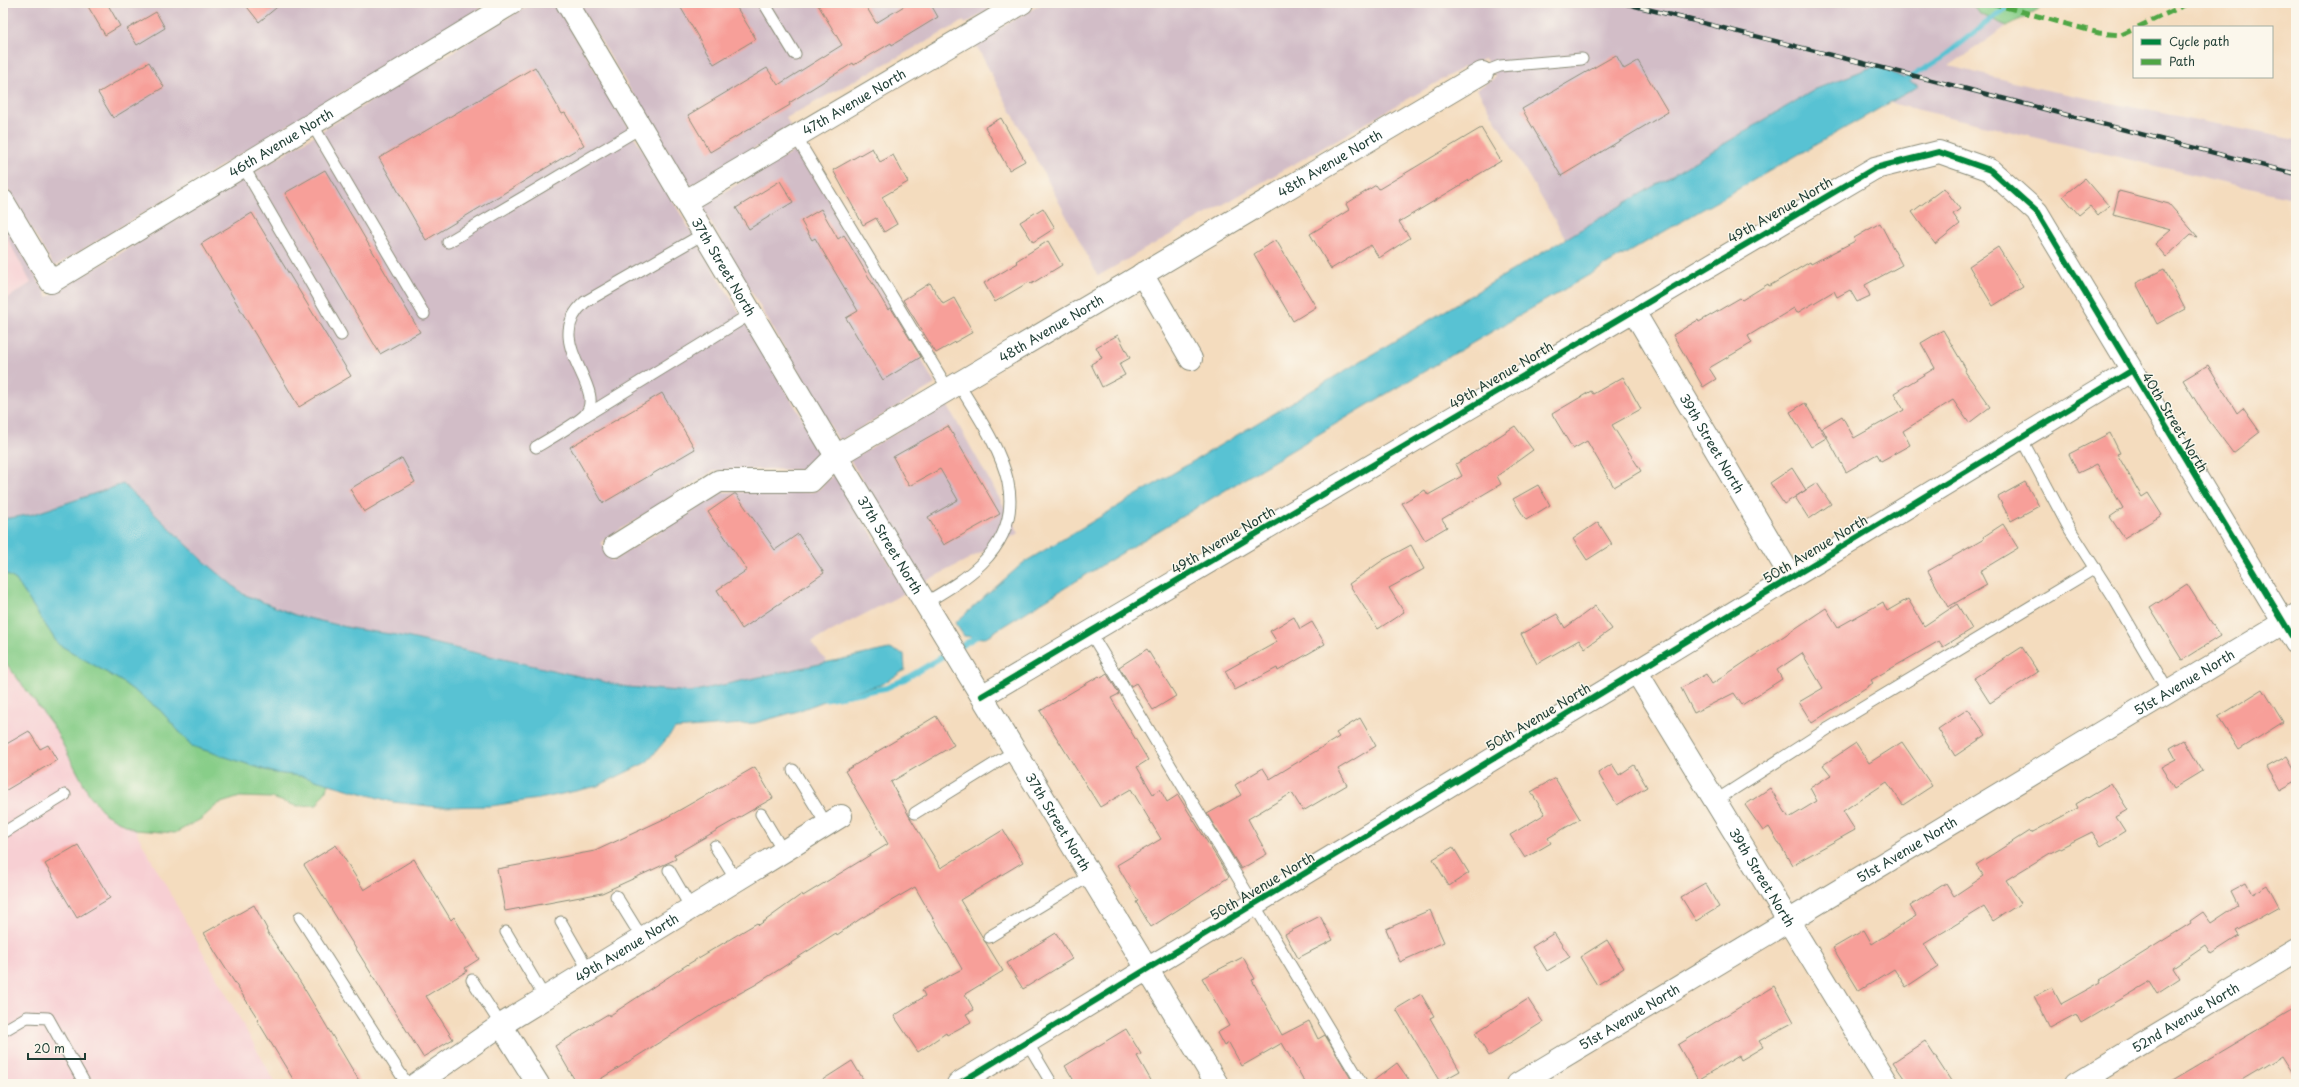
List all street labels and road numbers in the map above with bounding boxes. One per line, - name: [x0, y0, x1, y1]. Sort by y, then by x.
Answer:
- street label: 47th Avenue North: [798, 64, 909, 140]
- street label: 46th Avenue North: [225, 103, 337, 181]
- street label: 48th Avenue North: [1274, 124, 1385, 201]
- street label: 49th Avenue North: [1724, 172, 1836, 247]
- street label: 37th Street North: [687, 214, 761, 320]
- street label: 48th Avenue North: [995, 290, 1107, 367]
- street label: 49th Avenue North: [1445, 336, 1556, 413]
- street label: 40th Street North: [2138, 368, 2213, 475]
- street label: 39th Street North: [1675, 390, 1749, 496]
- street label: 37th Street North: [853, 492, 928, 598]
- street label: 49th Avenue North: [1167, 501, 1278, 578]
- street label: 50th Avenue North: [1759, 510, 1871, 587]
- street label: 51st Avenue North: [2130, 644, 2238, 719]
- street label: 50th Avenue North: [1482, 678, 1594, 755]
- street label: 37th Street North: [1021, 769, 1096, 875]
- street label: 51st Avenue North: [1853, 812, 1960, 887]
- street label: 39th Street North: [1725, 824, 1800, 930]
- street label: 50th Avenue North: [1206, 847, 1318, 924]
- street label: 49th Avenue North: [571, 908, 682, 986]
- street label: 52nd Avenue North: [2128, 977, 2243, 1057]
- street label: 51st Avenue North: [1575, 979, 1683, 1054]

